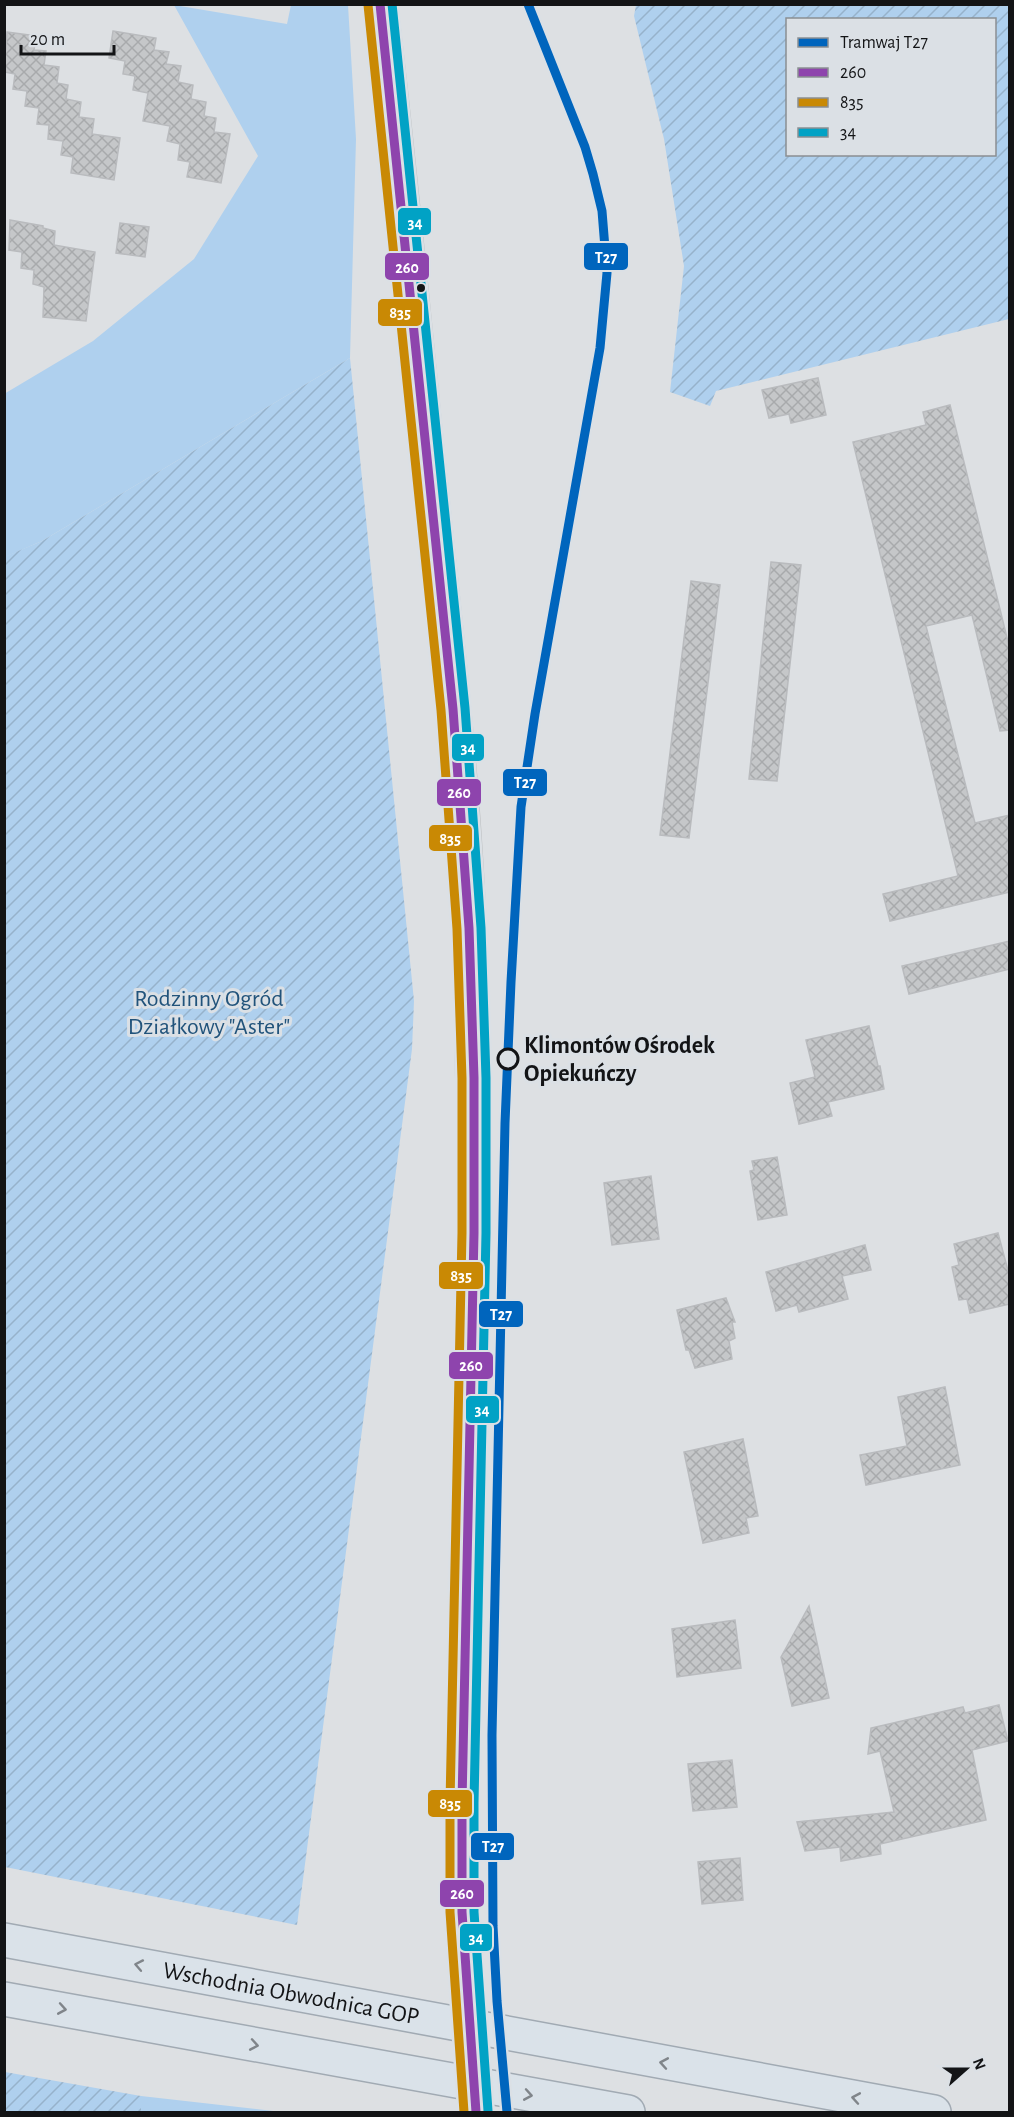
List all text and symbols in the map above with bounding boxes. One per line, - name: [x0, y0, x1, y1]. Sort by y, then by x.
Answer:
- scale bar: [21, 18, 114, 56]
- legend: [786, 18, 996, 156]
- text: 20 m: [30, 31, 65, 49]
- text: Tramwaj T27: [840, 34, 928, 52]
- text: 260: [840, 64, 866, 82]
- text: 835: [840, 94, 863, 112]
- text: 34: [840, 124, 856, 142]
- line badge: 34: [397, 207, 432, 236]
- text: 34: [408, 215, 422, 231]
- line badge: T27: [583, 242, 629, 271]
- text: T27: [595, 250, 617, 266]
- line badge: 260: [384, 252, 430, 281]
- text: 260: [395, 260, 419, 276]
- unlabelled marker: [415, 282, 427, 294]
- line badge: 835: [377, 298, 423, 327]
- text: 835: [389, 305, 411, 321]
- line badge: 34: [451, 733, 485, 762]
- text: 34: [461, 740, 475, 756]
- line badge: T27: [502, 768, 548, 797]
- text: T27: [514, 775, 536, 791]
- line badge: 260: [436, 778, 482, 807]
- text: 260: [447, 785, 471, 801]
- line badge: 835: [428, 824, 473, 852]
- text: 835: [439, 831, 461, 847]
- park label: Rodzinny Ogród Działkowy "Aster": [128, 987, 290, 1039]
- place label: Klimontów Ośrodek Opiekuńczy: [524, 1034, 715, 1086]
- marker: Klimontów Ośrodek Opiekuńczy: [497, 1048, 519, 1070]
- line badge: 835: [438, 1261, 484, 1290]
- text: 835: [450, 1268, 472, 1284]
- line badge: T27: [478, 1300, 524, 1328]
- text: T27: [490, 1307, 512, 1323]
- line badge: 260: [448, 1351, 494, 1380]
- text: 260: [459, 1358, 483, 1374]
- line badge: 34: [465, 1395, 500, 1424]
- text: 34: [475, 1402, 489, 1418]
- line badge: 835: [427, 1789, 473, 1818]
- text: 835: [439, 1796, 461, 1812]
- line badge: T27: [470, 1832, 515, 1861]
- text: T27: [482, 1839, 504, 1855]
- line badge: 260: [439, 1879, 485, 1908]
- text: 260: [450, 1886, 474, 1902]
- line badge: 34: [459, 1923, 493, 1952]
- text: 34: [469, 1930, 483, 1946]
- one-way arrow: [134, 1959, 144, 1972]
- street label: Wschodnia Obwodnica GOP: [161, 1959, 421, 2030]
- one-way arrow: [57, 2002, 67, 2015]
- one-way arrow: [248, 2038, 258, 2051]
- north arrow: [936, 2039, 996, 2099]
- text: N: [970, 2056, 989, 2072]
- one-way arrow: [659, 2057, 669, 2070]
- one-way arrow: [523, 2088, 533, 2101]
- one-way arrow: [851, 2092, 861, 2105]

